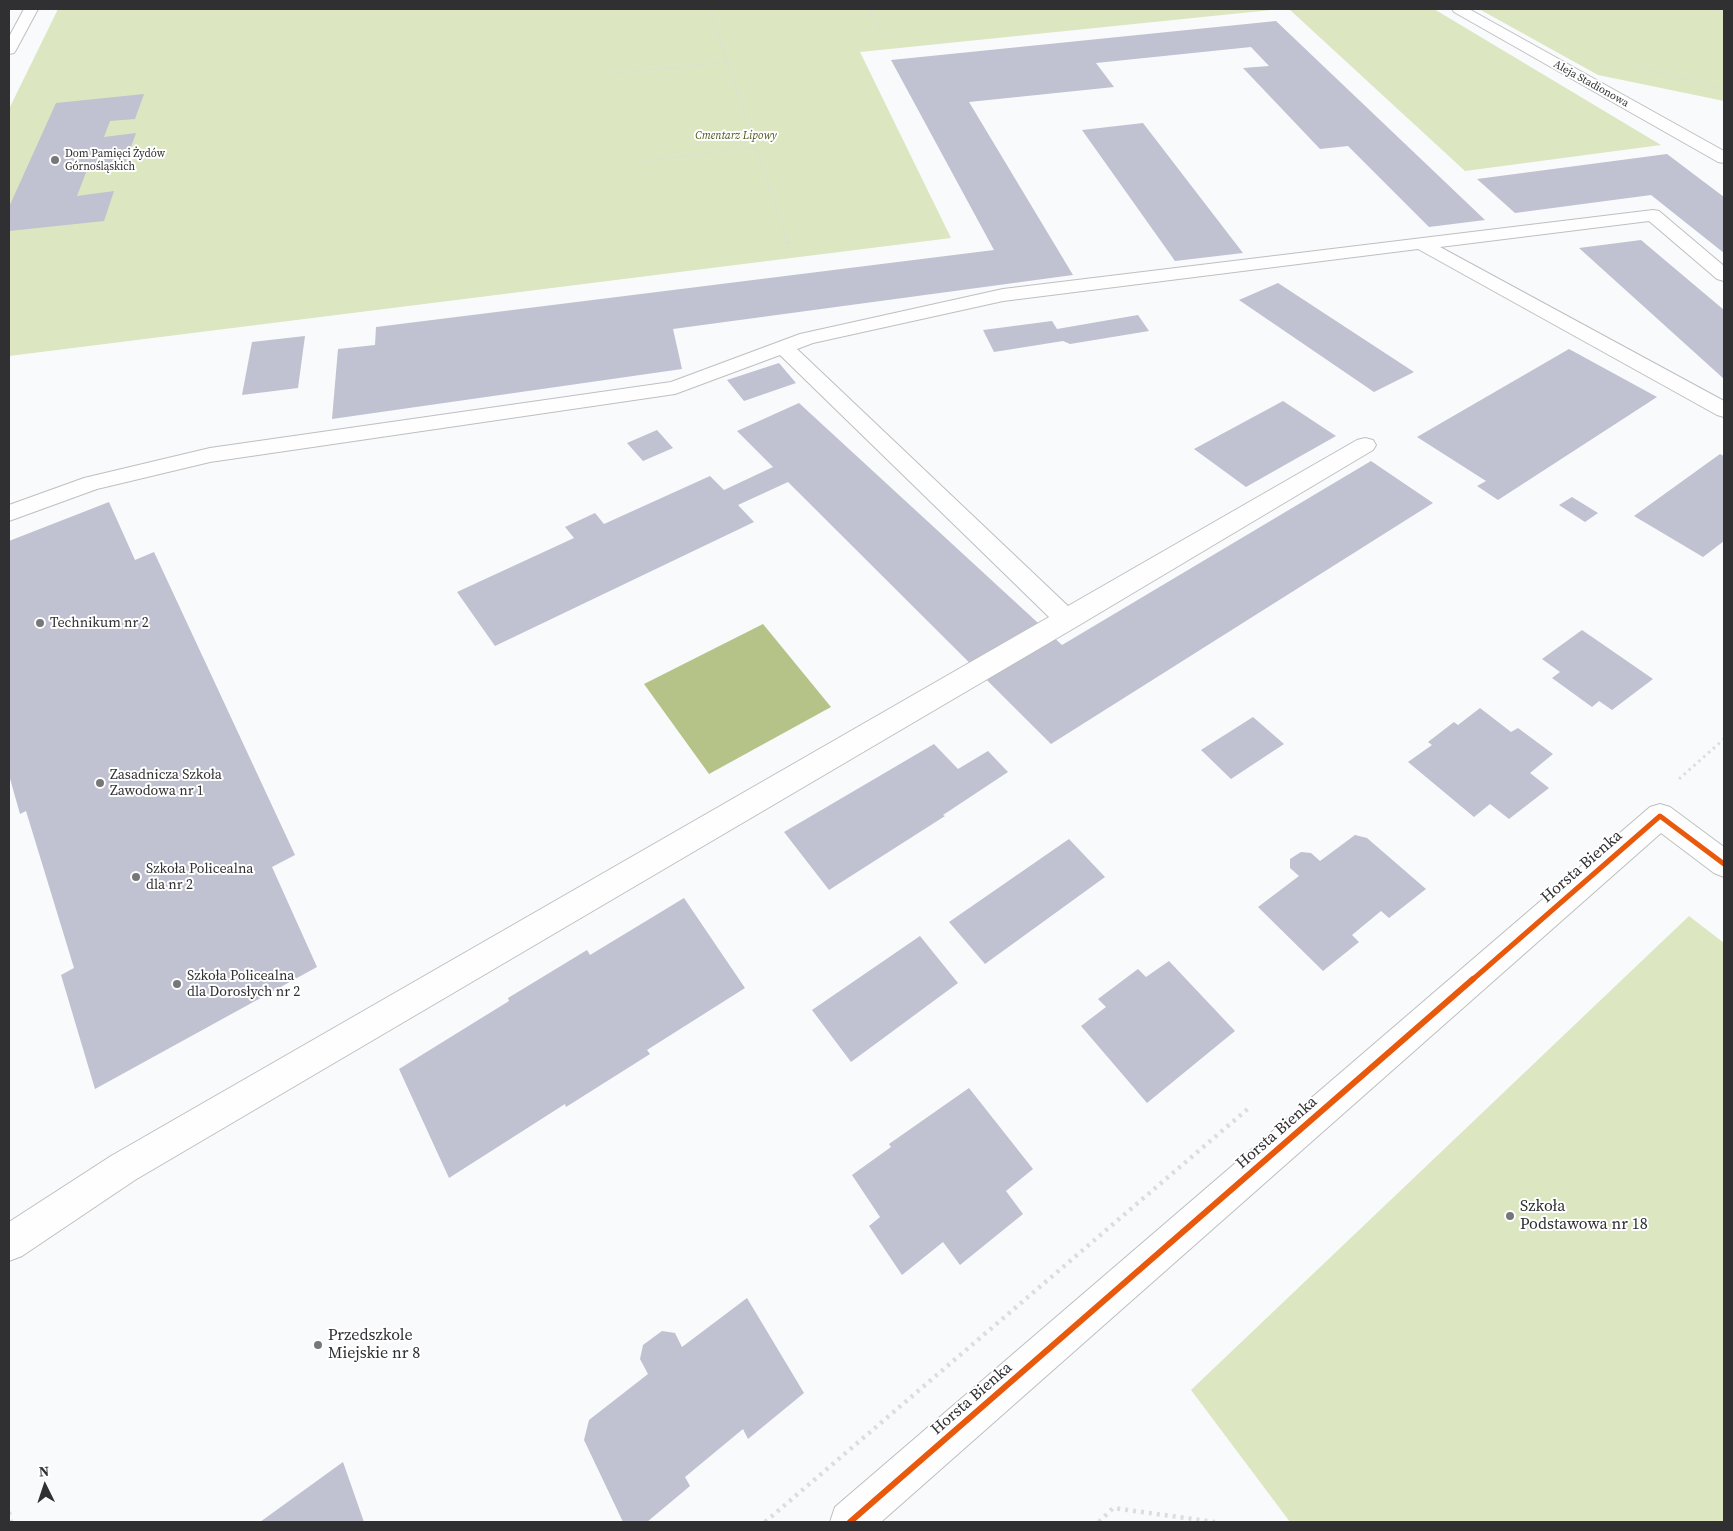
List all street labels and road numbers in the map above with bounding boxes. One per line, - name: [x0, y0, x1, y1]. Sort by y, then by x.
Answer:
- street label: Aleja Stadionowa: [1551, 58, 1631, 110]
- street label: Horsta Bienka: [1537, 827, 1627, 907]
- street label: Horsta Bienka: [1232, 1093, 1322, 1173]
- street label: Horsta Bienka: [927, 1359, 1017, 1439]

